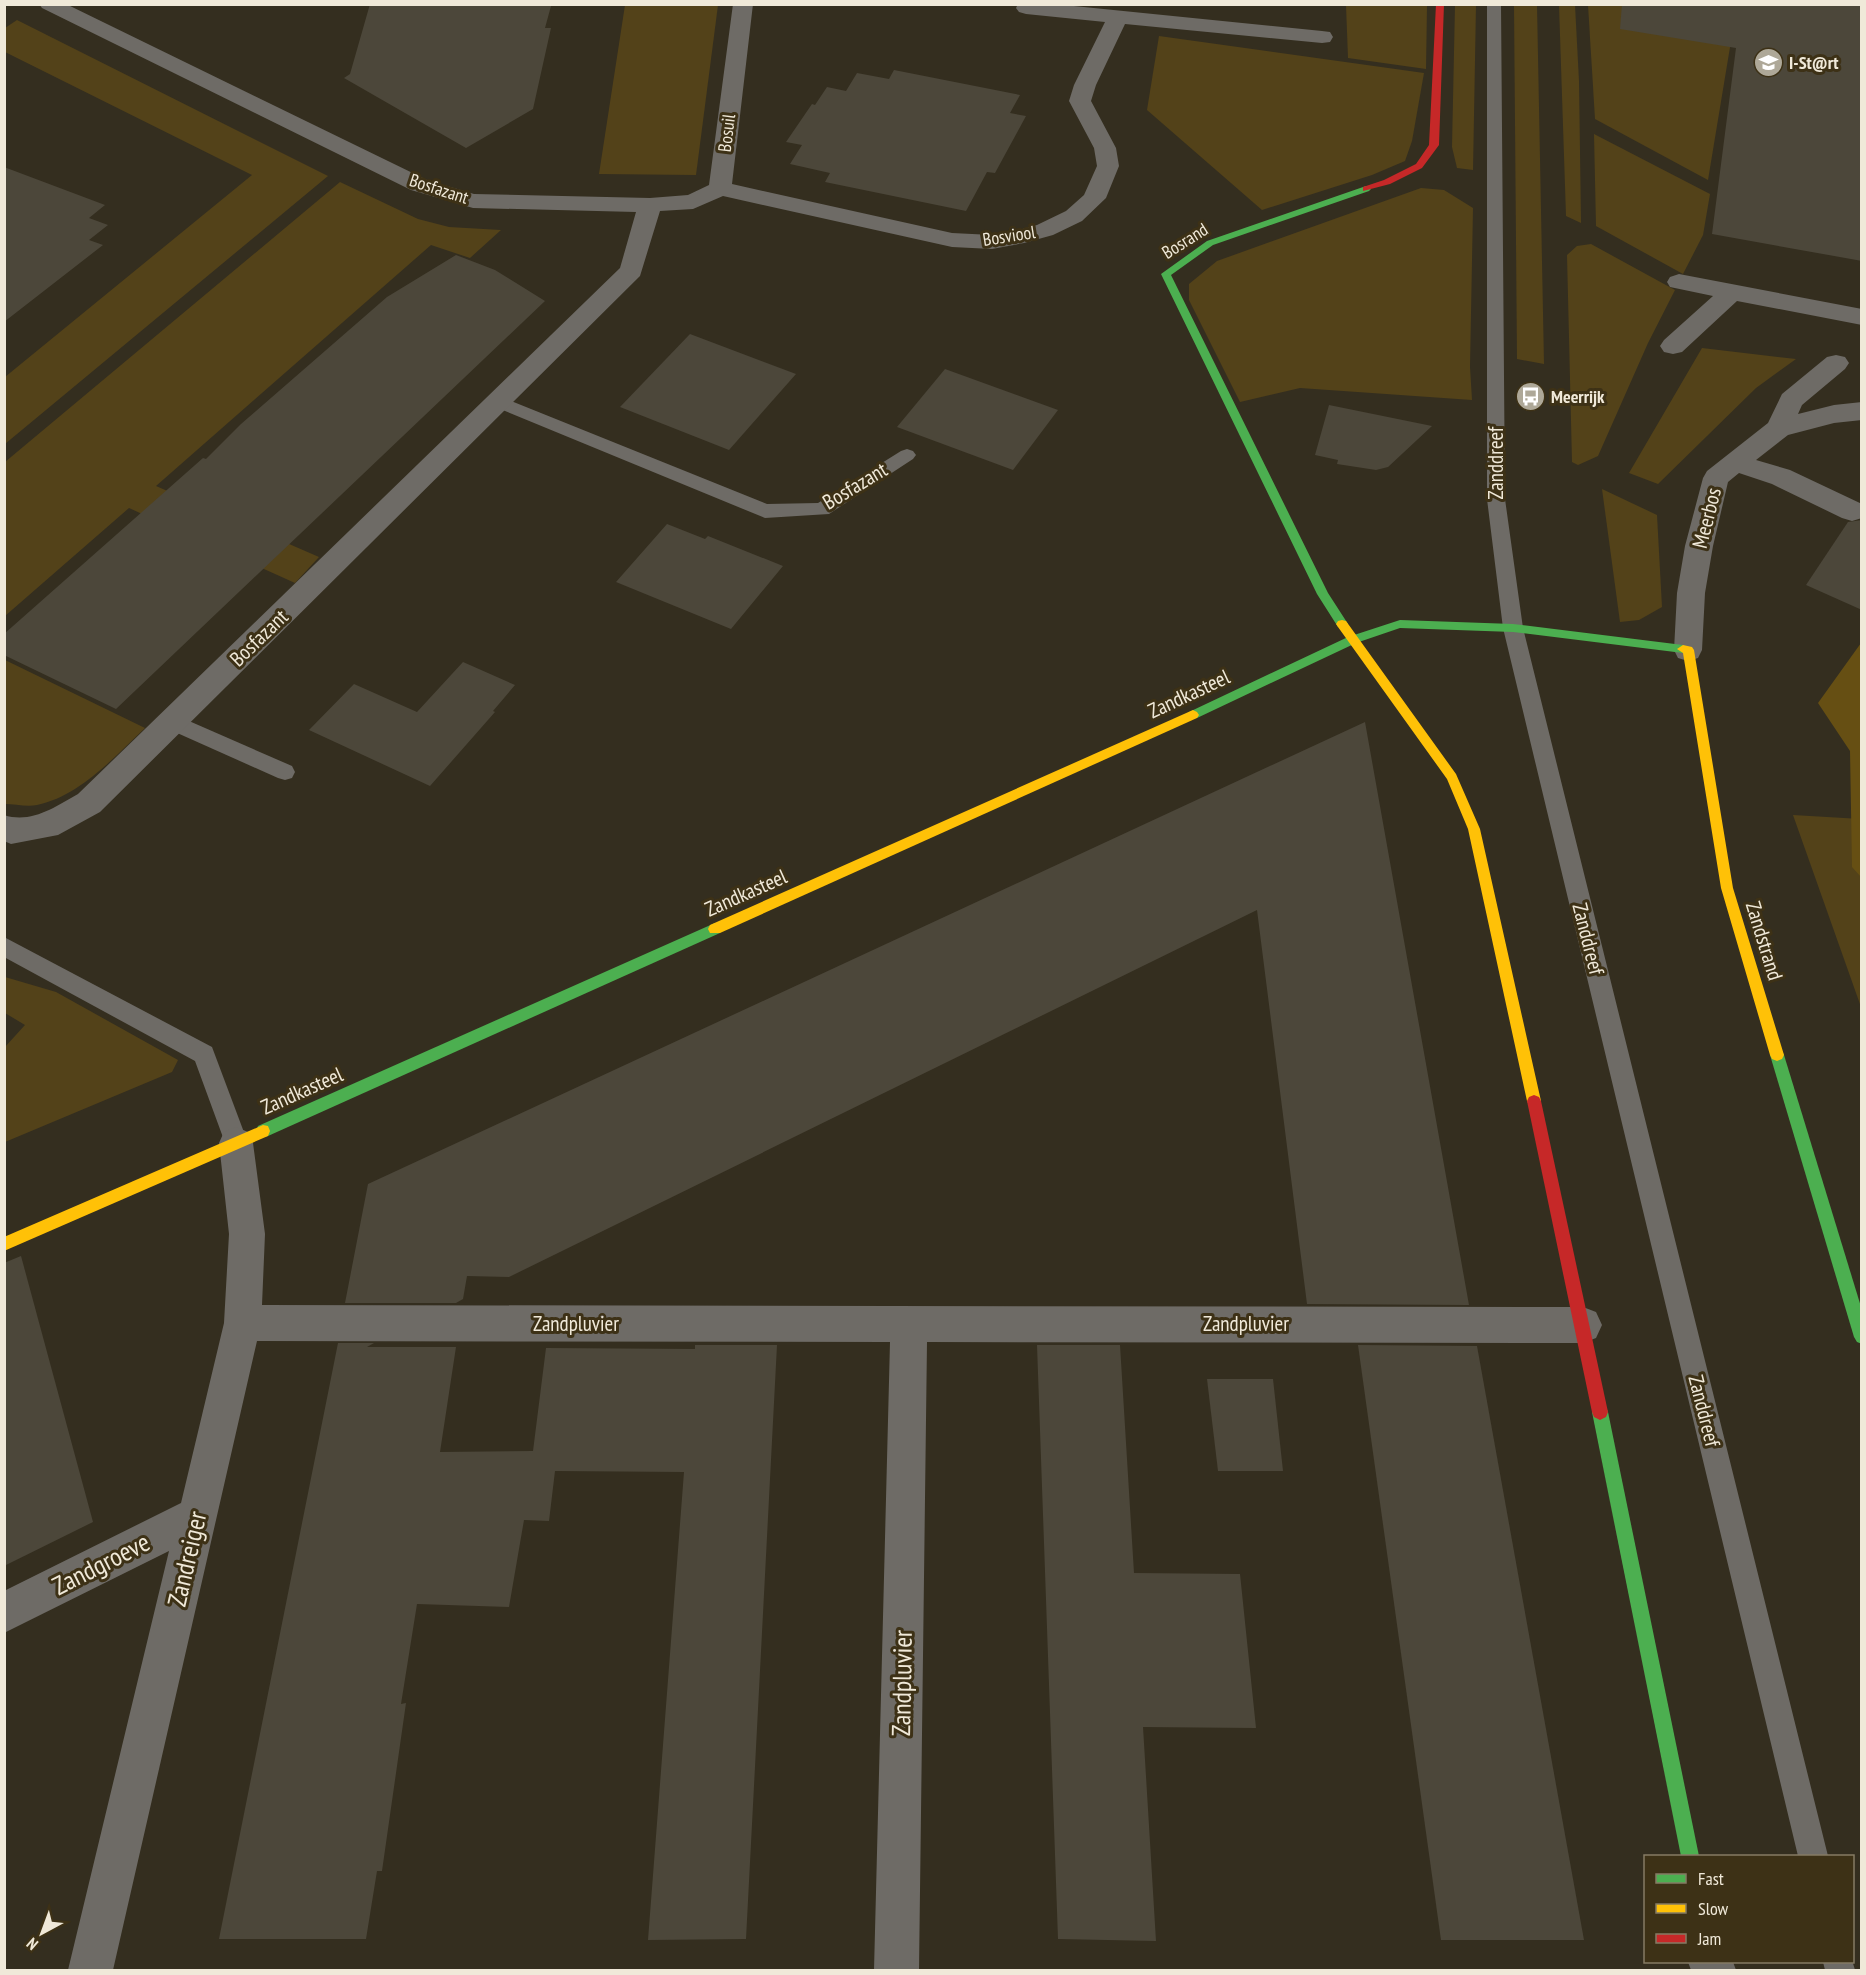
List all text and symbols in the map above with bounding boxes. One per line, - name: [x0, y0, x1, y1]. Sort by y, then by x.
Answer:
- school or university icon: I-St@rt: [1752, 47, 1784, 79]
- place label: I-St@rt: [1789, 51, 1839, 74]
- street label: Bosuil: [713, 112, 740, 153]
- street label: Bosfazant: [407, 168, 472, 209]
- street label: Bosrand: [1157, 218, 1212, 264]
- street label: Bosviool: [981, 220, 1038, 251]
- bus stop icon: Meerrijk: [1514, 381, 1546, 413]
- place label: Meerrijk: [1551, 385, 1605, 408]
- street label: Zanddreef: [1482, 426, 1509, 500]
- street label: Bosfazant: [817, 456, 892, 515]
- street label: Meerbos: [1686, 485, 1727, 551]
- street label: Bosfazant: [224, 603, 294, 672]
- street label: Zandkasteel: [1144, 663, 1234, 724]
- street label: Zandkasteel: [701, 862, 791, 923]
- street label: Zandstrand: [1740, 898, 1789, 984]
- street label: Zanddreef: [1567, 900, 1611, 978]
- street label: Zandkasteel: [257, 1060, 347, 1121]
- street label: Zandpluvier: [533, 1310, 619, 1337]
- street label: Zandpluvier: [1203, 1310, 1289, 1337]
- street label: Zanddreef: [1683, 1372, 1727, 1450]
- street label: Zandreiger: [160, 1508, 213, 1610]
- street label: Zandgroeve: [47, 1525, 155, 1602]
- street label: Zandpluvier: [884, 1630, 919, 1736]
- legend: [1644, 1855, 1854, 1963]
- text: Fast: [1698, 1867, 1724, 1890]
- text: Slow: [1698, 1897, 1729, 1920]
- north arrow: [12, 1903, 72, 1963]
- text: Jam: [1697, 1927, 1721, 1950]
- text: N: [22, 1934, 42, 1955]

